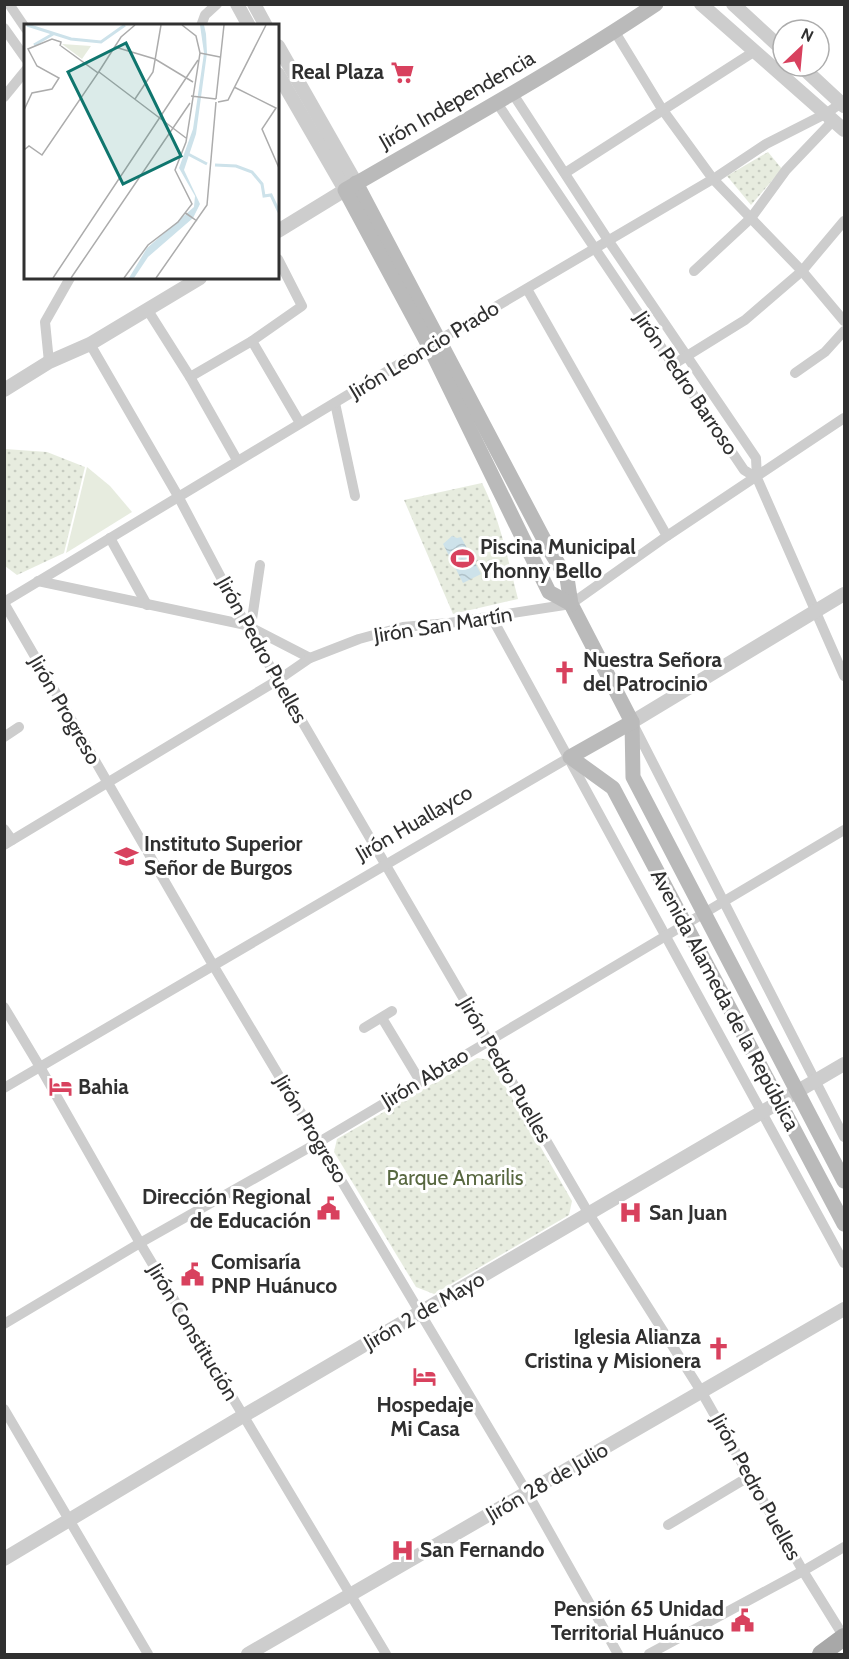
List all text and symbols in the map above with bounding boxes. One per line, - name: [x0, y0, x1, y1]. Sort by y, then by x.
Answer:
- north arrow: [771, 18, 831, 78]
- inset map: [24, 24, 279, 279]
- text: N: [798, 24, 817, 46]
- street label: Jirón Independencia: [374, 45, 539, 155]
- place label: Real Plaza: [291, 59, 385, 84]
- supermarket icon: Real Plaza: [389, 59, 415, 85]
- street label: Jirón Leoncio Prado: [343, 295, 503, 405]
- street label: Jirón Pedro Barroso: [628, 305, 744, 459]
- place label: Piscina Municipal Yhonny Bello: [479, 534, 636, 583]
- sports icon: Piscina Municipal Yhonny Bello: [449, 546, 475, 572]
- street label: Jirón Pedro Puelles: [211, 571, 313, 728]
- street label: Jirón San Martín: [371, 601, 514, 648]
- place label: Nuestra Señora del Patrocinio: [583, 647, 722, 696]
- street label: Jirón Progreso: [24, 650, 107, 769]
- church icon: Nuestra Señora del Patrocinio: [552, 659, 578, 685]
- street label: Jirón Huallayco: [350, 779, 477, 867]
- place label: Instituto Superior Señor de Burgos: [144, 831, 303, 880]
- school or university icon: Instituto Superior Señor de Burgos: [113, 843, 139, 869]
- street label: Avenida Alameda de la República: [646, 865, 805, 1135]
- street label: Jirón Pedro Puelles: [453, 992, 557, 1147]
- street label: Jirón Abtao: [376, 1042, 473, 1114]
- street label: Jirón Progreso: [269, 1069, 353, 1187]
- hotel icon: Bahia: [47, 1074, 73, 1100]
- place label: Bahia: [78, 1074, 129, 1099]
- park label: Parque Amarilis: [387, 1165, 524, 1190]
- place label: Dirección Regional de Educación: [142, 1184, 311, 1233]
- public building icon: Dirección Regional de Educación: [316, 1196, 342, 1222]
- hospital icon: San Juan: [618, 1200, 644, 1226]
- place label: San Juan: [649, 1200, 727, 1225]
- place label: Comisaría PNP Huánuco: [211, 1249, 337, 1298]
- street label: Jirón Constitución: [142, 1258, 244, 1405]
- public building icon: Comisaría PNP Huánuco: [180, 1261, 206, 1287]
- street label: Jirón 2 de Mayo: [358, 1266, 489, 1356]
- place label: Iglesia Alianza Cristina y Misionera: [524, 1324, 702, 1373]
- church icon: Iglesia Alianza Cristina y Misionera: [706, 1336, 732, 1362]
- hotel icon: Hospedaje Mi Casa: [412, 1364, 438, 1390]
- place label: Hospedaje Mi Casa: [376, 1392, 474, 1441]
- street label: Jirón Pedro Puelles: [705, 1408, 807, 1565]
- street label: Jirón 28 de Julio: [480, 1437, 612, 1527]
- hospital icon: San Fernando: [389, 1537, 415, 1563]
- place label: San Fernando: [420, 1537, 545, 1562]
- place label: Pensión 65 Unidad Territorial Huánuco: [551, 1596, 724, 1645]
- public building icon: Pensión 65 Unidad Territorial Huánuco: [729, 1608, 755, 1634]

